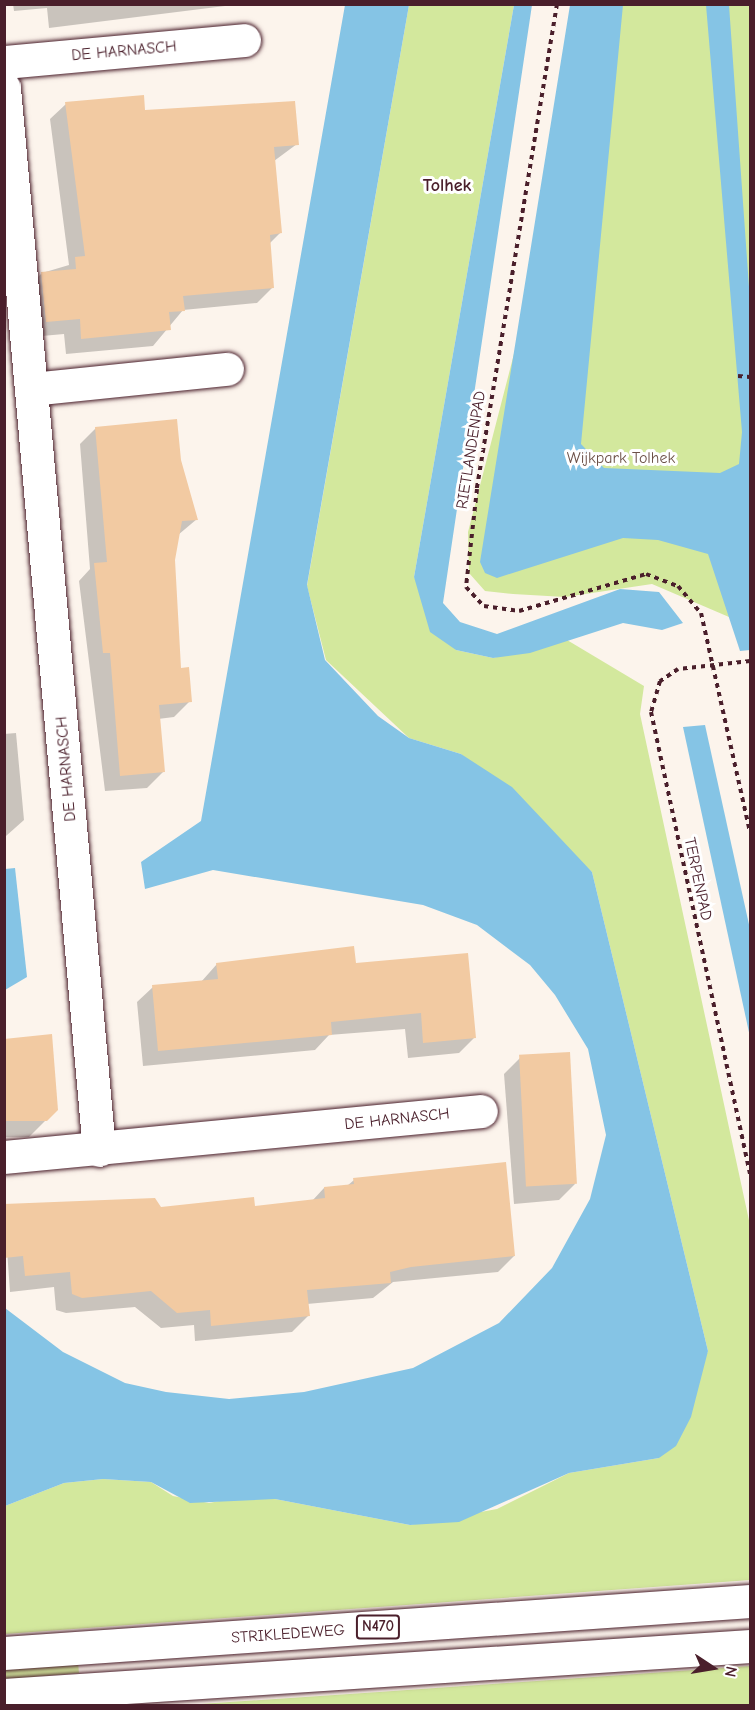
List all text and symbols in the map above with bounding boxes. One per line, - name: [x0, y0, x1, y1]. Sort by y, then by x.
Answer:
- street label: DE HARNASCH: [71, 37, 177, 65]
- district label: Tolhek: [423, 175, 471, 197]
- street label: RIETLANDENPAD: [452, 389, 490, 511]
- park label: Wijkpark Tolhek: [567, 448, 675, 468]
- street label: DE HARNASCH: [52, 716, 80, 822]
- street label: TERPENPAD: [680, 836, 716, 922]
- street label: DE HARNASCH: [344, 1104, 450, 1134]
- road number: N470: [356, 1615, 400, 1639]
- street label: STRIKLEDEWEG: [230, 1620, 346, 1648]
- north arrow: [683, 1638, 743, 1698]
- text: N: [721, 1665, 740, 1679]

